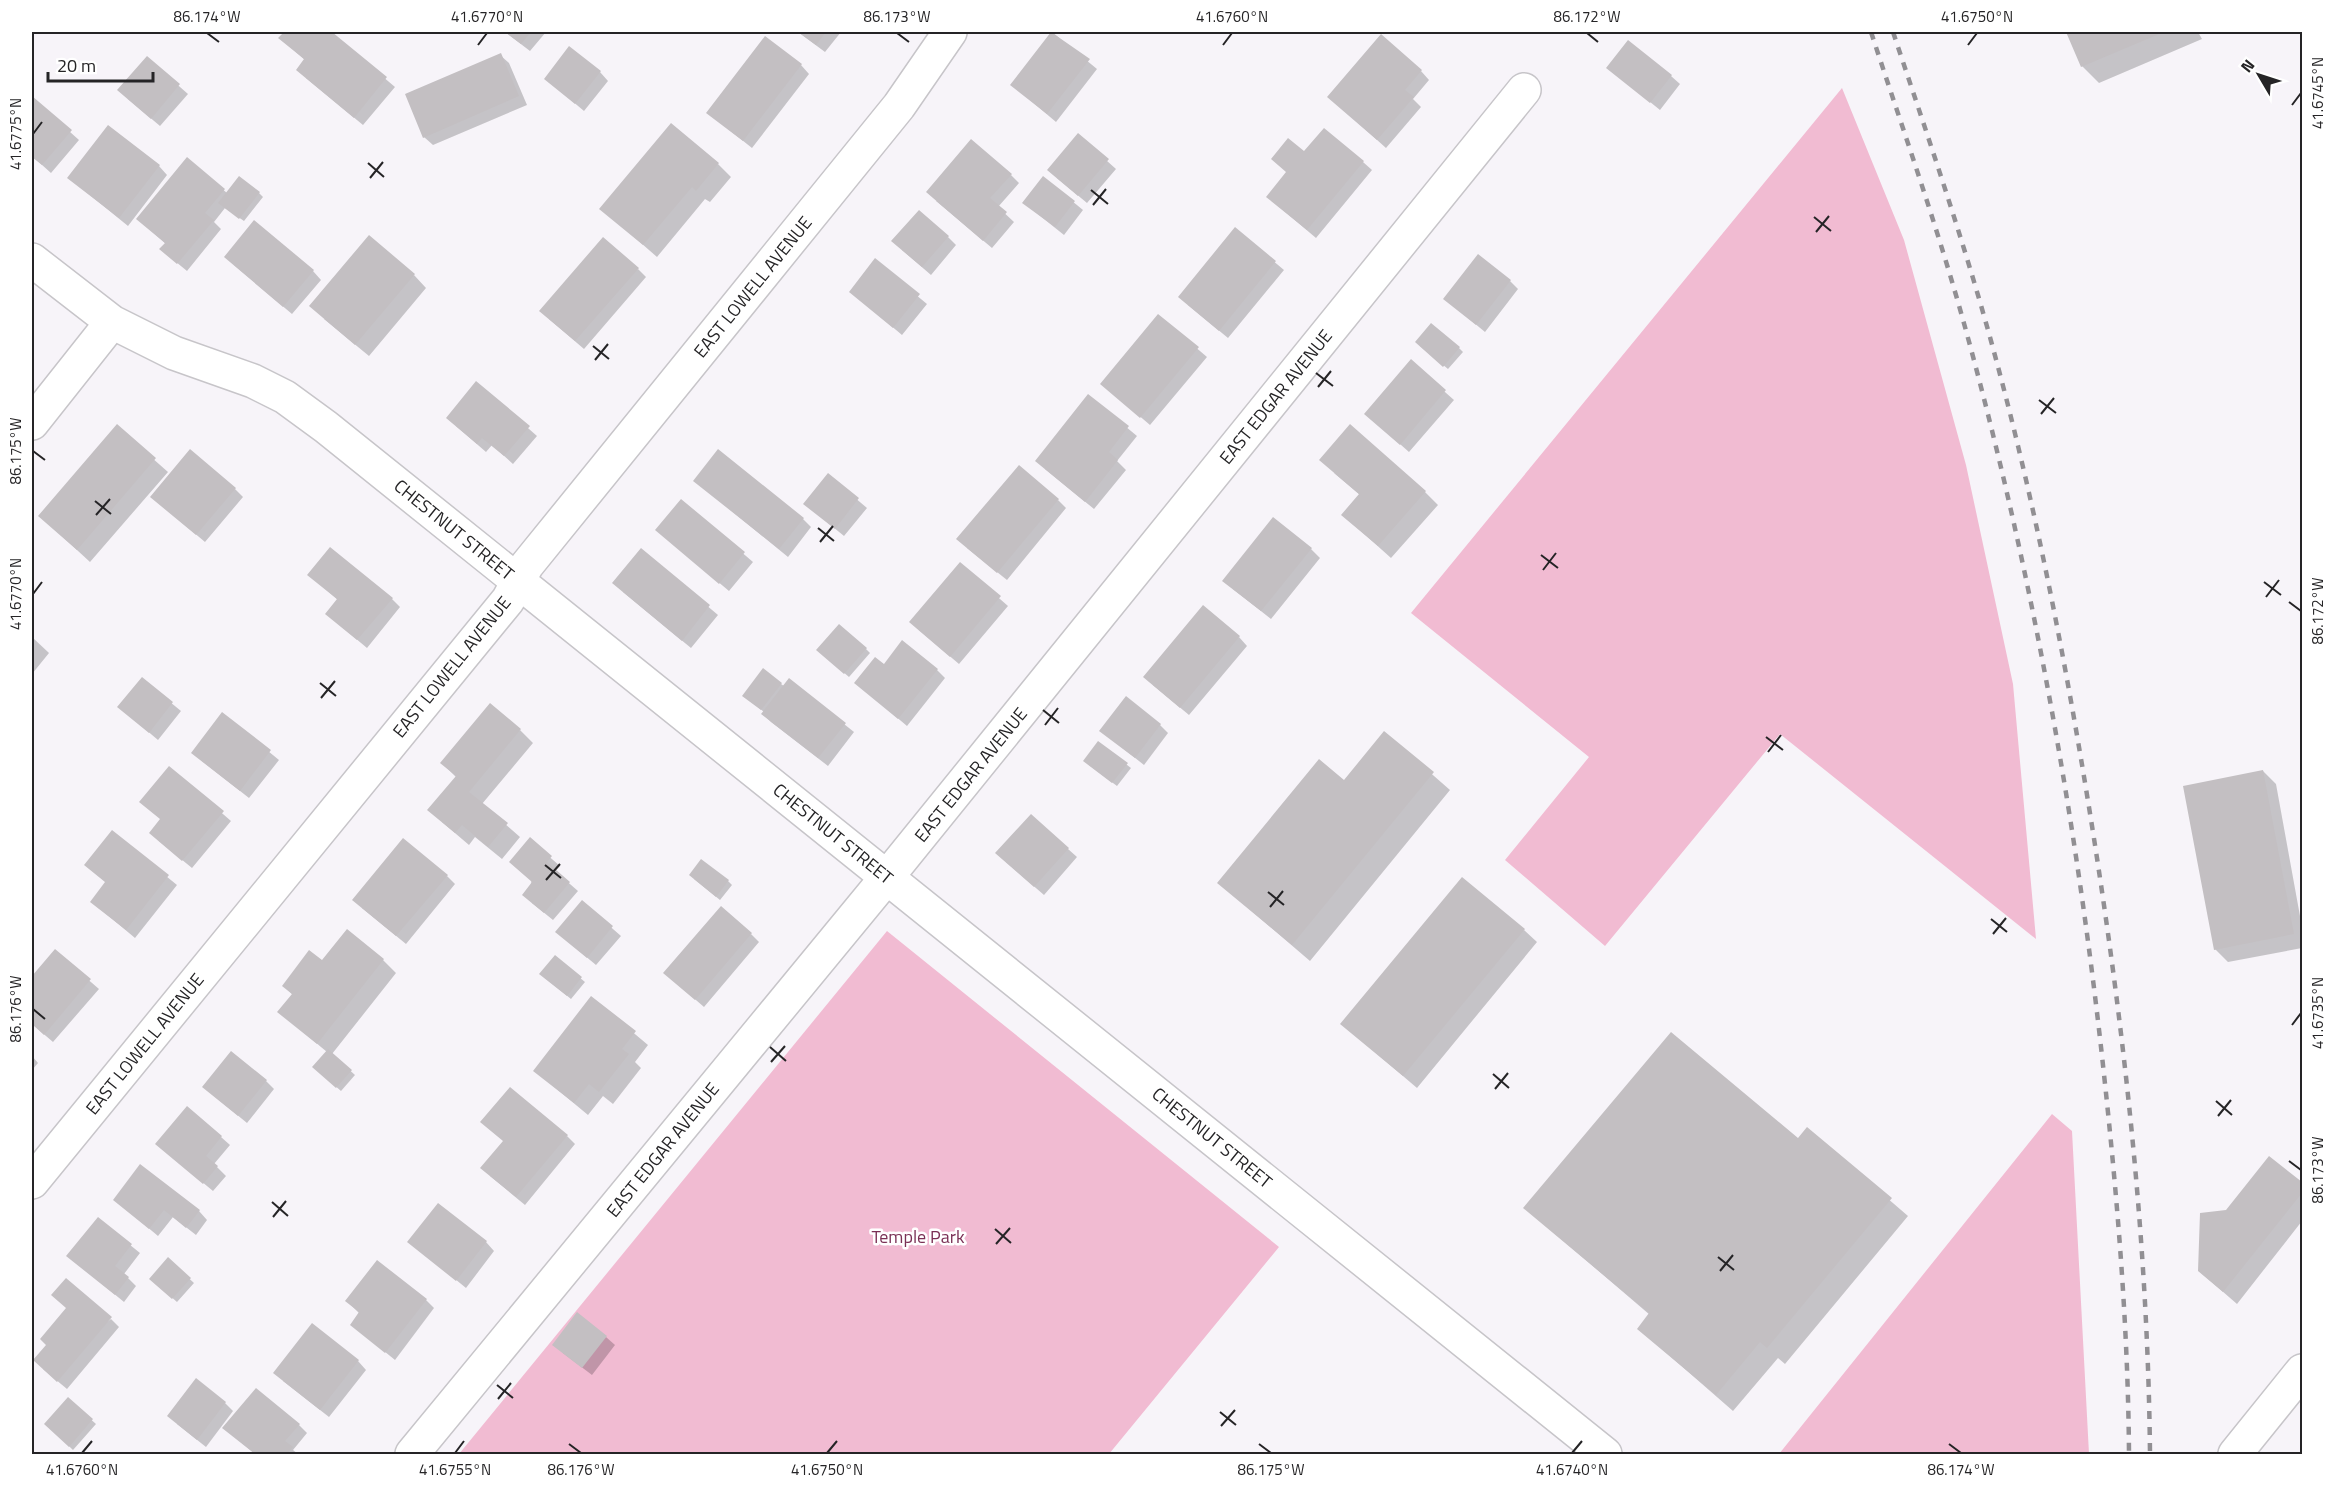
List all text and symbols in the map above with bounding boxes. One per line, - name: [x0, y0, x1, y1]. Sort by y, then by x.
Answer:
- text: 86.174°W: [174, 5, 240, 28]
- text: 41.6770°N: [451, 5, 523, 28]
- text: 86.173°W: [864, 5, 930, 28]
- text: 41.6760°N: [1196, 5, 1268, 28]
- text: 86.172°W: [1554, 5, 1620, 28]
- text: 41.6750°N: [1941, 5, 2013, 28]
- scale bar: [48, 45, 153, 83]
- north arrow: [2229, 45, 2289, 105]
- text: 20 m: [57, 52, 96, 79]
- text: N: [2235, 54, 2260, 77]
- text: 41.6745°N: [2306, 57, 2329, 129]
- text: 41.6775°N: [4, 98, 27, 170]
- street label: EAST LOWELL AVENUE: [687, 210, 818, 363]
- street label: EAST EDGAR AVENUE: [1213, 323, 1339, 470]
- text: 86.175°W: [4, 418, 27, 484]
- street label: CHESTNUT STREET: [388, 473, 521, 587]
- text: 41.6770°N: [4, 558, 27, 630]
- text: 86.172°W: [2306, 578, 2329, 644]
- street label: EAST LOWELL AVENUE: [386, 590, 517, 743]
- street label: EAST EDGAR AVENUE: [908, 701, 1034, 848]
- street label: CHESTNUT STREET: [767, 777, 900, 891]
- street label: EAST LOWELL AVENUE: [79, 967, 210, 1120]
- text: 86.176°W: [4, 976, 27, 1042]
- text: 41.6735°N: [2306, 977, 2329, 1049]
- street label: EAST EDGAR AVENUE: [600, 1076, 726, 1223]
- street label: CHESTNUT STREET: [1146, 1081, 1279, 1195]
- text: 86.173°W: [2306, 1137, 2329, 1203]
- park label: Temple Park: [871, 1223, 965, 1250]
- text: 41.6760°N: [46, 1458, 118, 1481]
- text: 41.6755°N: [419, 1458, 491, 1481]
- text: 86.176°W: [548, 1458, 614, 1481]
- text: 41.6750°N: [791, 1458, 863, 1481]
- text: 86.175°W: [1238, 1458, 1304, 1481]
- text: 41.6740°N: [1536, 1458, 1608, 1481]
- text: 86.174°W: [1928, 1458, 1994, 1481]

